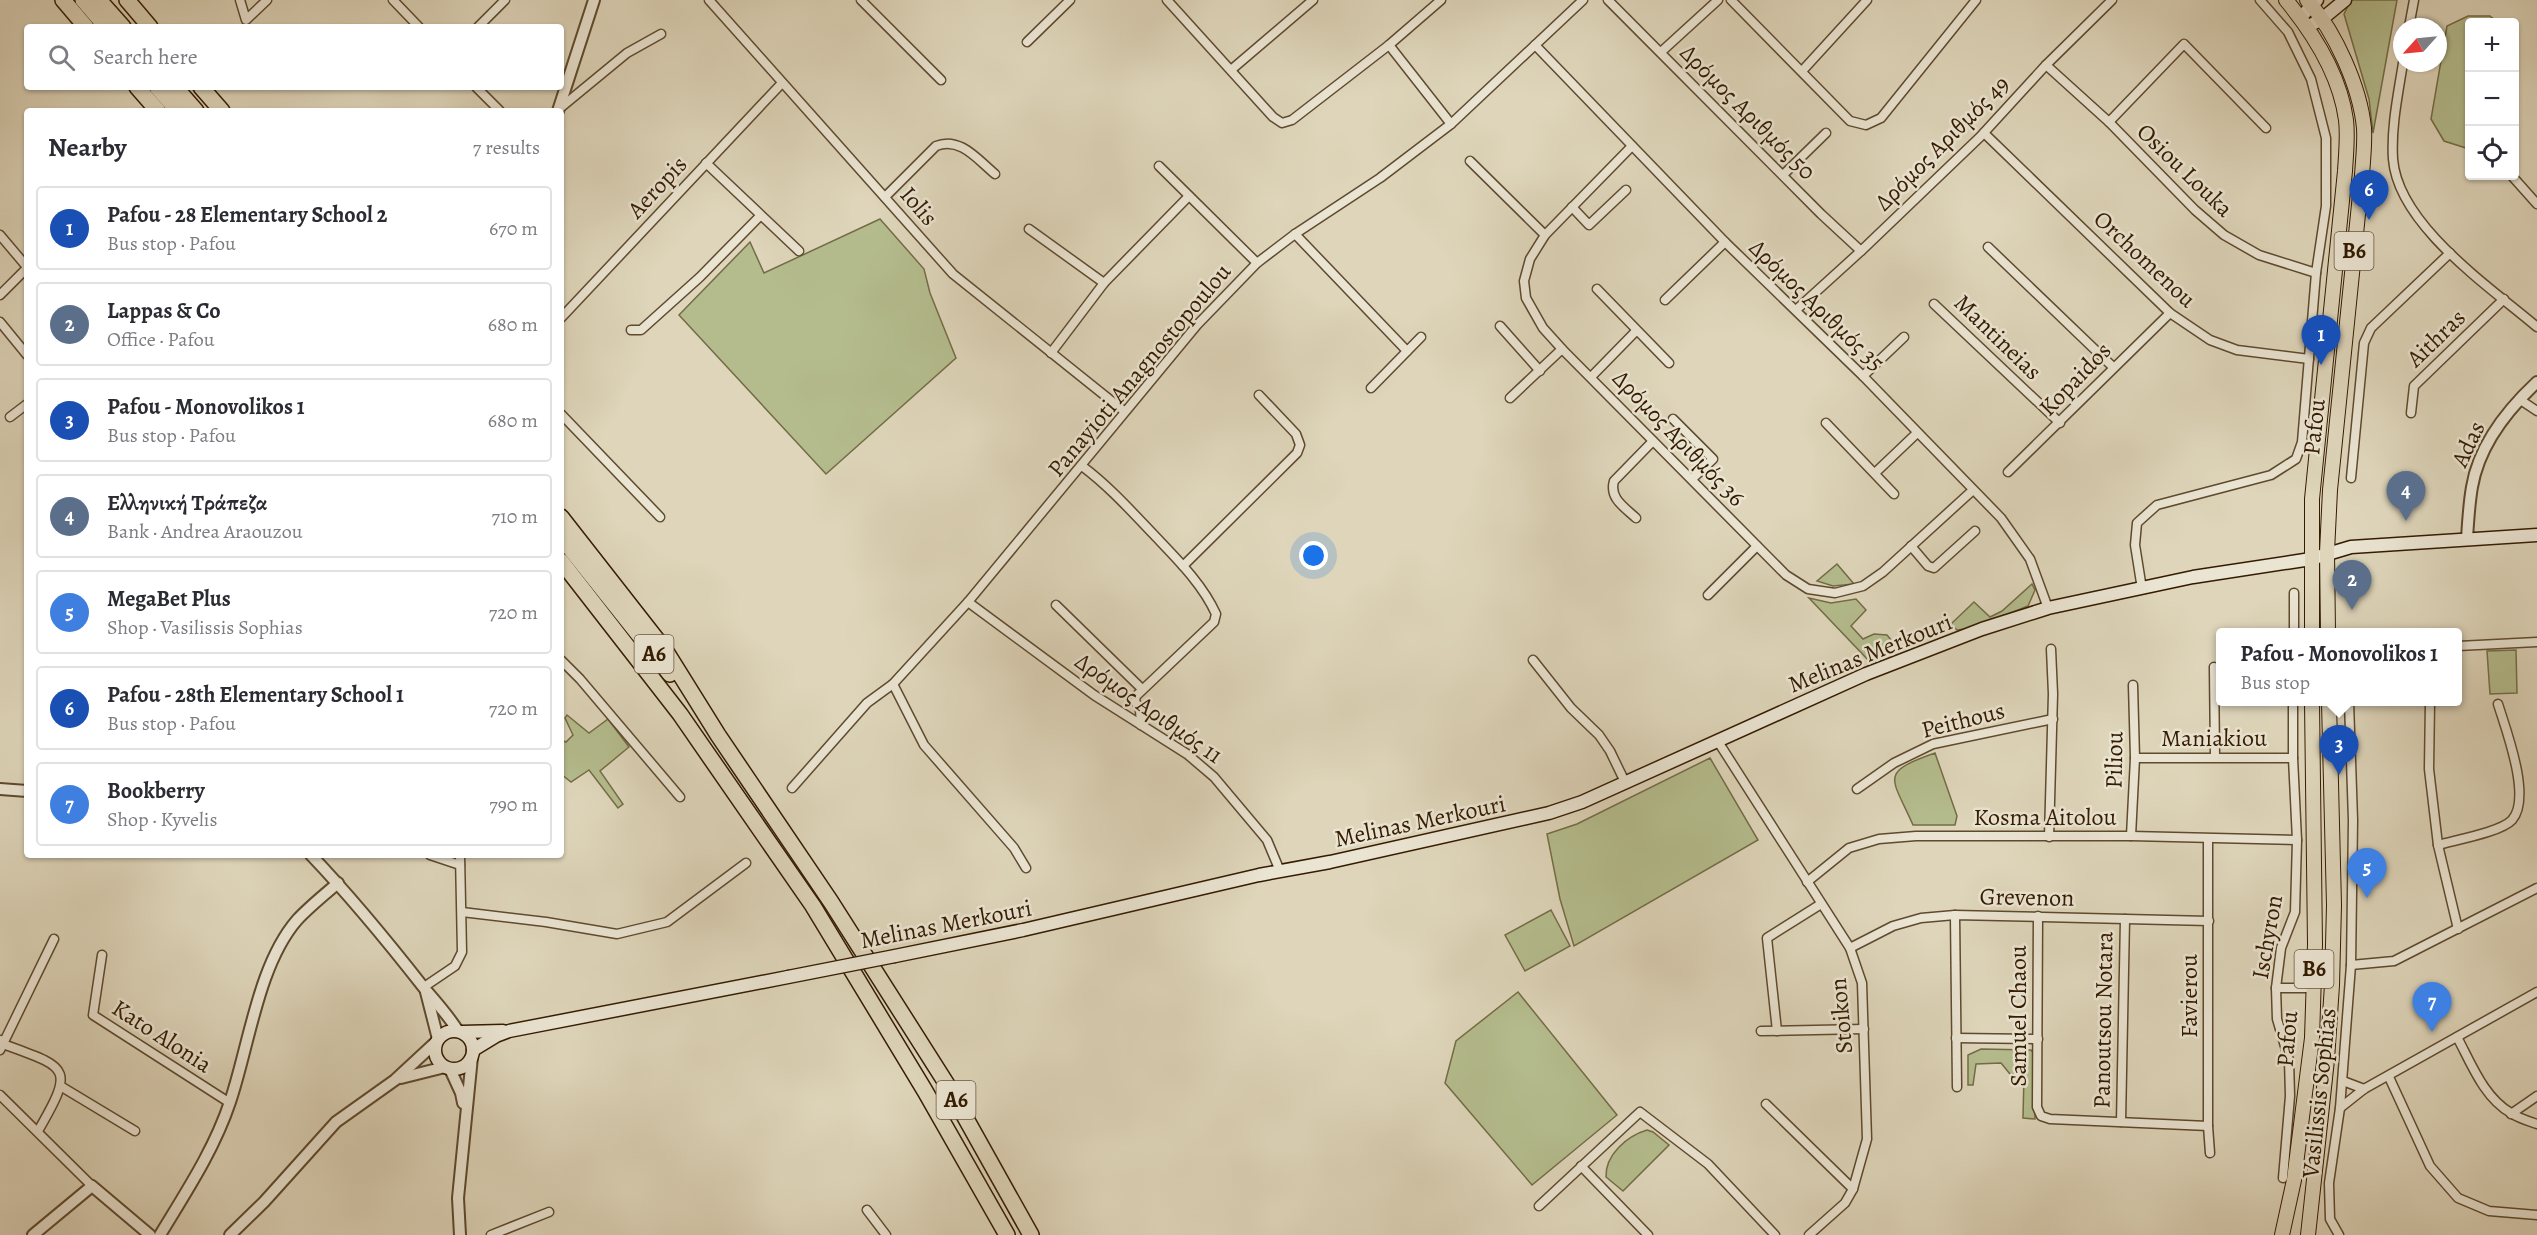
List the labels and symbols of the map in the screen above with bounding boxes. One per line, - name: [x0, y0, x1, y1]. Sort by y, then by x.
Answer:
- north arrow: [2393, 18, 2447, 72]
- street label: Δρόμος Αριθμός 50: [1673, 37, 1823, 187]
- street label: Δρόμος Αριθμός 49: [1867, 68, 2017, 218]
- street label: Osiou Louka: [2130, 116, 2241, 225]
- street label: Aeropis: [619, 149, 694, 226]
- pin: 6: [2350, 170, 2388, 220]
- street label: Iolis: [893, 179, 945, 233]
- street label: Orchomenou: [2087, 203, 2203, 315]
- street label: Δρόμος Αριθμός 35: [1742, 232, 1892, 378]
- road number: B6: [2334, 232, 2374, 270]
- street label: Panayioti Anagnostopoulou: [1040, 256, 1238, 484]
- street label: Mantineias: [1947, 287, 2049, 387]
- street label: Aithras: [2399, 302, 2473, 375]
- pin: 1: [2302, 316, 2340, 365]
- street label: Kopaidos: [2032, 335, 2118, 423]
- street label: Δρόμος Αριθμός 36: [1606, 363, 1752, 513]
- street label: Pafou: [2295, 397, 2333, 457]
- street label: Adas: [2443, 416, 2493, 473]
- pin: 4: [2386, 472, 2426, 521]
- your location: [1299, 541, 1328, 570]
- pin: 2: [2332, 560, 2372, 610]
- street label: Melinas Merkouri: [1783, 606, 1957, 700]
- road number: A6: [634, 635, 674, 673]
- street label: Δρόμος Αριθμός 11: [1069, 645, 1229, 771]
- street label: Peithous: [1918, 694, 2008, 746]
- street label: Maniakiou: [2161, 722, 2267, 754]
- pin: 3: [2320, 726, 2358, 775]
- street label: Piliou: [2098, 731, 2130, 789]
- street label: Melinas Merkouri: [1332, 787, 1508, 855]
- street label: Kosma Aitolou: [1974, 801, 2116, 833]
- pin: 5: [2348, 848, 2386, 898]
- street label: Grevenon: [1979, 880, 2075, 914]
- street label: Melinas Merkouri: [857, 892, 1035, 956]
- street label: Ischyron: [2244, 892, 2290, 982]
- street label: Panoutsou Notara: [2085, 930, 2121, 1109]
- street label: Samuel Chaou: [2002, 945, 2034, 1087]
- road number: B6: [2294, 950, 2334, 988]
- street label: Favierou: [2173, 954, 2205, 1038]
- street label: Stoikon: [1822, 977, 1860, 1055]
- pin: 7: [2412, 982, 2452, 1032]
- street label: Kato Alonia: [106, 992, 219, 1081]
- street label: Vasilissis Sophias: [2294, 1006, 2344, 1181]
- street label: Pafou: [2269, 1010, 2305, 1068]
- road number: A6: [936, 1081, 976, 1119]

